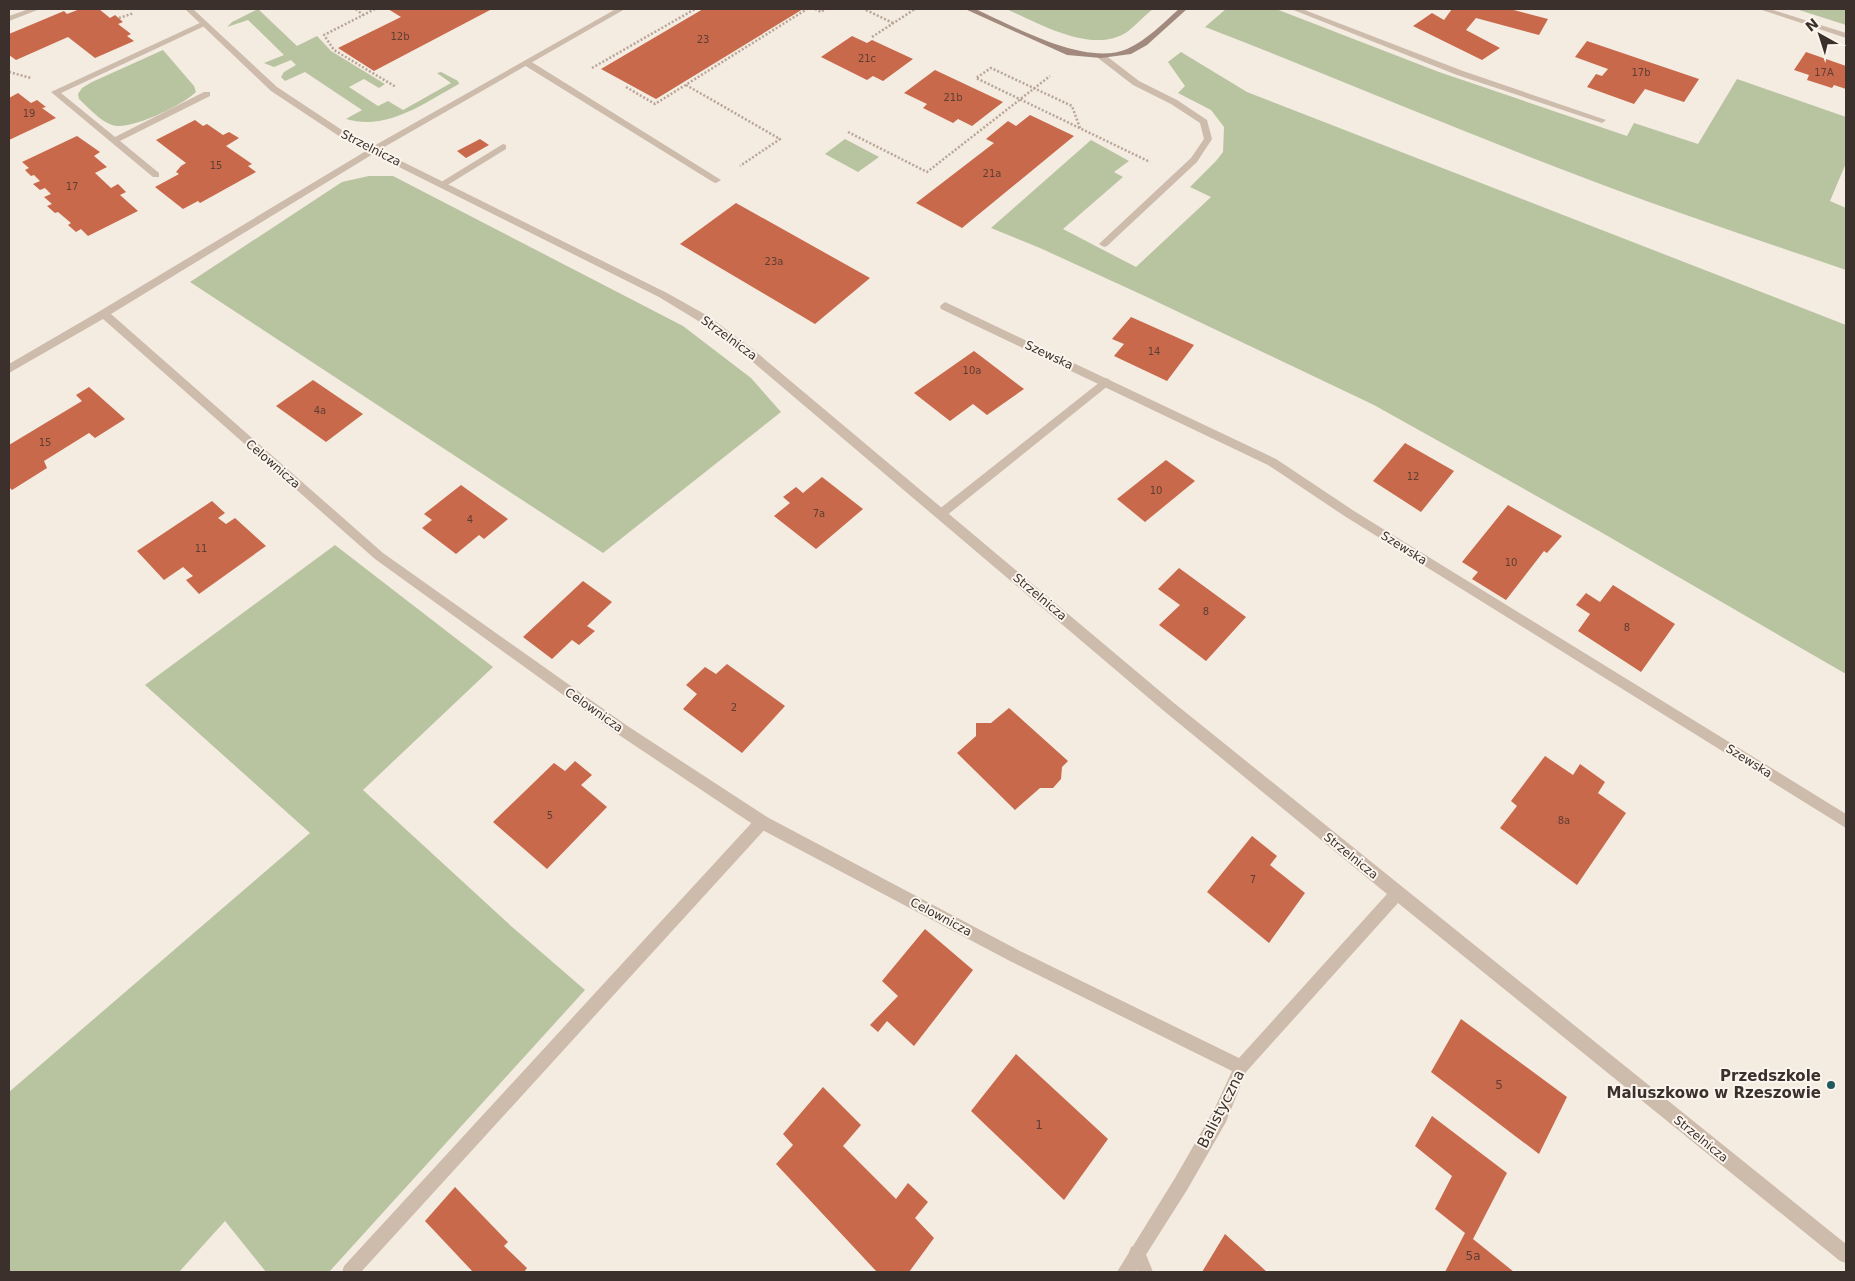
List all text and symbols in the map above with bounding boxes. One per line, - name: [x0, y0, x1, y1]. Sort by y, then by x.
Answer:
- north arrow: [1795, 10, 1845, 60]
- text: N: [1802, 15, 1821, 35]
- house number: 12b: [390, 31, 410, 42]
- house number: 23: [697, 34, 709, 45]
- house number: 21c: [858, 53, 876, 64]
- house number: 17b: [1631, 67, 1651, 78]
- house number: 17A: [1814, 67, 1834, 78]
- house number: 21b: [943, 92, 963, 103]
- house number: 19: [23, 108, 35, 119]
- street label: Strzelnicza: [339, 127, 403, 169]
- house number: 15: [210, 160, 222, 171]
- house number: 21a: [983, 168, 1001, 179]
- house number: 17: [66, 181, 78, 192]
- house number: 23a: [765, 256, 783, 267]
- street label: Strzelnicza: [698, 313, 760, 363]
- street label: Szewska: [1023, 338, 1075, 372]
- house number: 14: [1148, 346, 1160, 357]
- house number: 10a: [963, 365, 981, 376]
- house number: 4a: [314, 405, 326, 416]
- house number: 15: [39, 437, 51, 448]
- street label: Celownicza: [243, 437, 303, 491]
- house number: 12: [1407, 471, 1419, 482]
- house number: 10: [1150, 485, 1162, 496]
- house number: 7a: [813, 508, 825, 519]
- house number: 4: [467, 514, 473, 525]
- street label: Szewska: [1378, 528, 1430, 568]
- house number: 11: [195, 543, 207, 554]
- house number: 10: [1505, 557, 1517, 568]
- street label: Strzelnicza: [1010, 571, 1070, 623]
- house number: 8: [1203, 606, 1209, 617]
- house number: 8: [1624, 622, 1630, 633]
- street label: Celownicza: [562, 685, 626, 735]
- house number: 2: [731, 702, 737, 713]
- street label: Szewska: [1723, 741, 1775, 781]
- house number: 5: [547, 810, 553, 821]
- house number: 8a: [1558, 815, 1570, 826]
- street label: Strzelnicza: [1321, 830, 1381, 882]
- house number: 7: [1250, 874, 1256, 885]
- street label: Celownicza: [908, 895, 974, 939]
- street label: Balistyczna: [1194, 1067, 1248, 1151]
- place label: Przedszkole Maluszkowo w Rzeszowie: [1607, 1067, 1821, 1102]
- house number: 5: [1495, 1078, 1503, 1092]
- marker: Przedszkole Maluszkowo w Rzeszowie: [1825, 1079, 1837, 1091]
- street label: Strzelnicza: [1671, 1113, 1731, 1165]
- house number: 1: [1035, 1118, 1043, 1132]
- house number: 5a: [1466, 1249, 1481, 1263]

